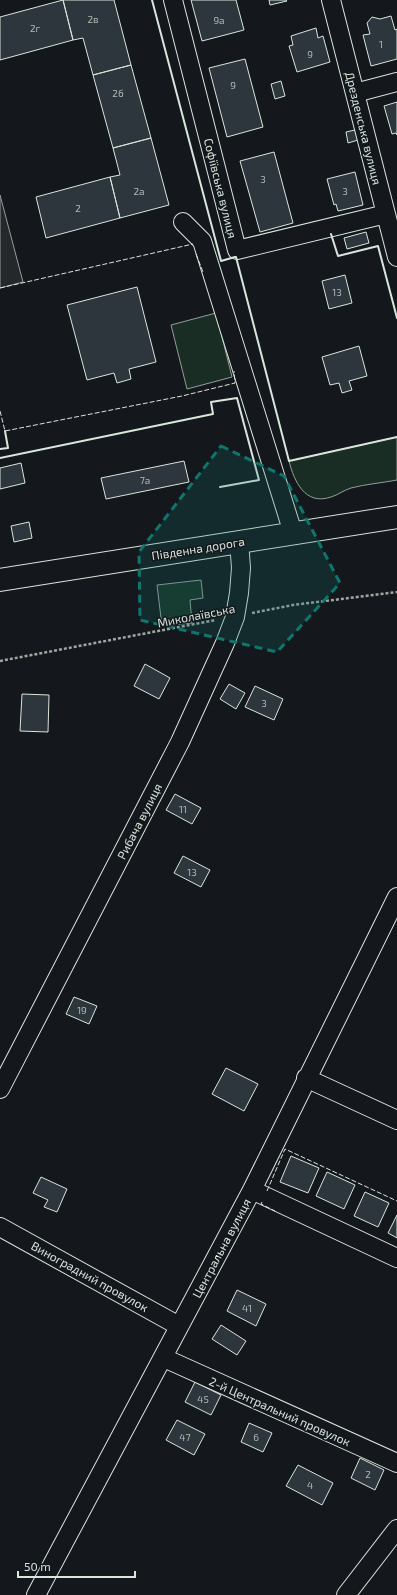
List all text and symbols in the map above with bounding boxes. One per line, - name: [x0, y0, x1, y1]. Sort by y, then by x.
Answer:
- house number: 2в: [87, 13, 99, 25]
- house number: 9а: [213, 14, 225, 26]
- house number: 2г: [30, 22, 40, 34]
- house number: 1: [379, 38, 383, 50]
- house number: 9: [307, 48, 313, 60]
- street label: Дрезденська вулиця: [342, 70, 385, 186]
- house number: 9: [230, 79, 236, 91]
- house number: 2б: [112, 87, 124, 99]
- street label: Софіївська вулиця: [201, 136, 240, 240]
- house number: 3: [260, 173, 266, 185]
- house number: 2а: [133, 185, 145, 197]
- house number: 3: [342, 185, 348, 197]
- house number: 2: [75, 202, 81, 214]
- house number: 13: [332, 286, 342, 298]
- house number: 7а: [140, 474, 150, 486]
- street label: Південна дорога: [150, 534, 246, 562]
- street label: Миколаївська: [156, 601, 236, 629]
- house number: 3: [261, 697, 267, 709]
- street label: Рибача вулиця: [114, 781, 165, 862]
- house number: 11: [179, 803, 187, 815]
- house number: 13: [187, 866, 197, 878]
- house number: 19: [77, 1004, 87, 1016]
- street label: Центральна вулиця: [189, 1196, 254, 1301]
- street label: Виноградний провулок: [29, 1238, 151, 1315]
- house number: 41: [242, 1302, 252, 1314]
- street label: 2-й Центральний провулок: [207, 1373, 353, 1450]
- house number: 45: [197, 1393, 209, 1405]
- house number: 47: [179, 1431, 191, 1443]
- house number: 6: [253, 1431, 259, 1443]
- house number: 2: [365, 1468, 371, 1480]
- house number: 4: [307, 1479, 313, 1491]
- scale bar: [18, 1553, 135, 1579]
- text: 50 m: [24, 1559, 51, 1573]

